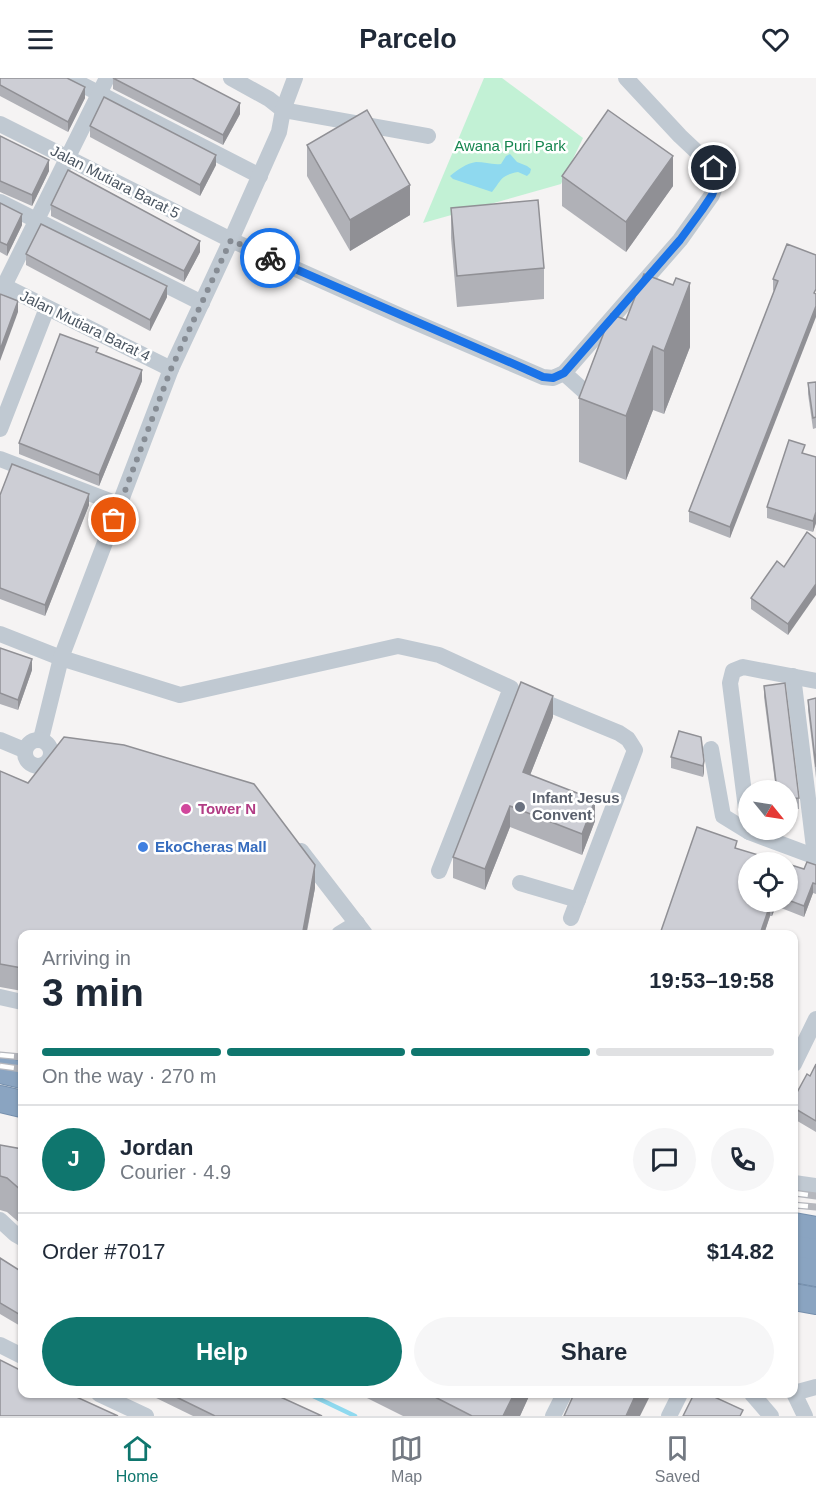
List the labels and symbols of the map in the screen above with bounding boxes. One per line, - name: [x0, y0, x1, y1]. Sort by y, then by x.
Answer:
- park label: Awana Puri Park: [454, 137, 566, 154]
- street label: Jalan Mutiara Barat 5: [48, 142, 183, 221]
- pin: [688, 142, 739, 193]
- courier: [240, 228, 300, 288]
- street label: Jalan Mutiara Barat 4: [17, 287, 153, 364]
- pin: [88, 494, 139, 545]
- north arrow: [738, 780, 798, 840]
- place label: Infant Jesus Convent: [532, 789, 620, 823]
- place label: Tower N: [198, 800, 256, 817]
- marker: Infant Jesus Convent: [513, 800, 527, 814]
- marker: Tower N: [179, 802, 193, 816]
- place label: EkoCheras Mall: [155, 838, 267, 855]
- marker: EkoCheras Mall: [136, 840, 150, 854]

